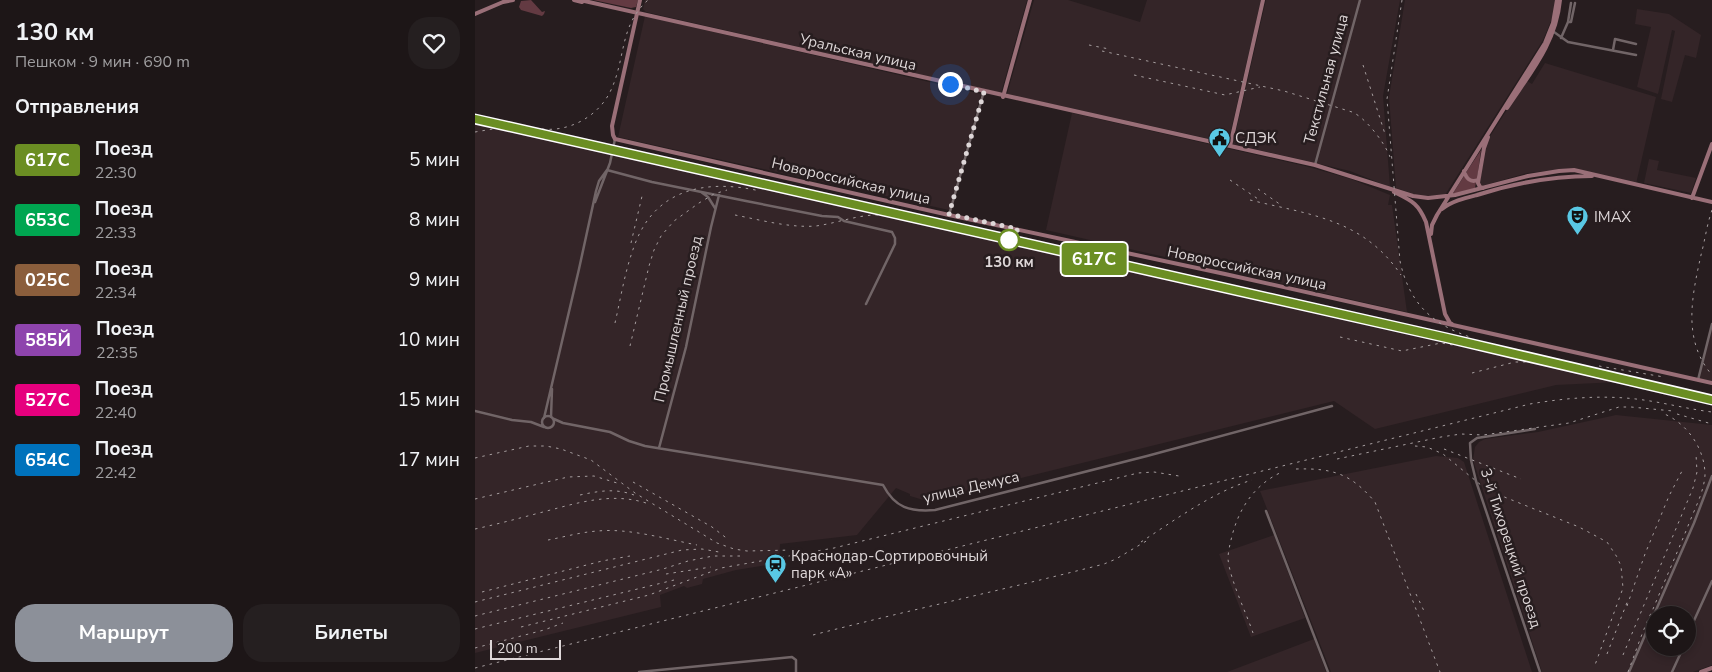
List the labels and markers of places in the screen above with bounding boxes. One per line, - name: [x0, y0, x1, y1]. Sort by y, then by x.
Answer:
- public building icon: СДЭК: [1207, 126, 1231, 157]
- place label: СДЭК: [1235, 128, 1277, 148]
- theatre icon: IMAX: [1566, 205, 1590, 236]
- place label: IMAX: [1594, 207, 1631, 227]
- marker: 130 км: [998, 229, 1020, 251]
- place label: 130 км: [984, 252, 1034, 272]
- place label: Краснодар-Сортировочный парк «А»: [791, 546, 988, 583]
- station icon: Краснодар-Сортировочный парк «А»: [763, 553, 787, 584]

